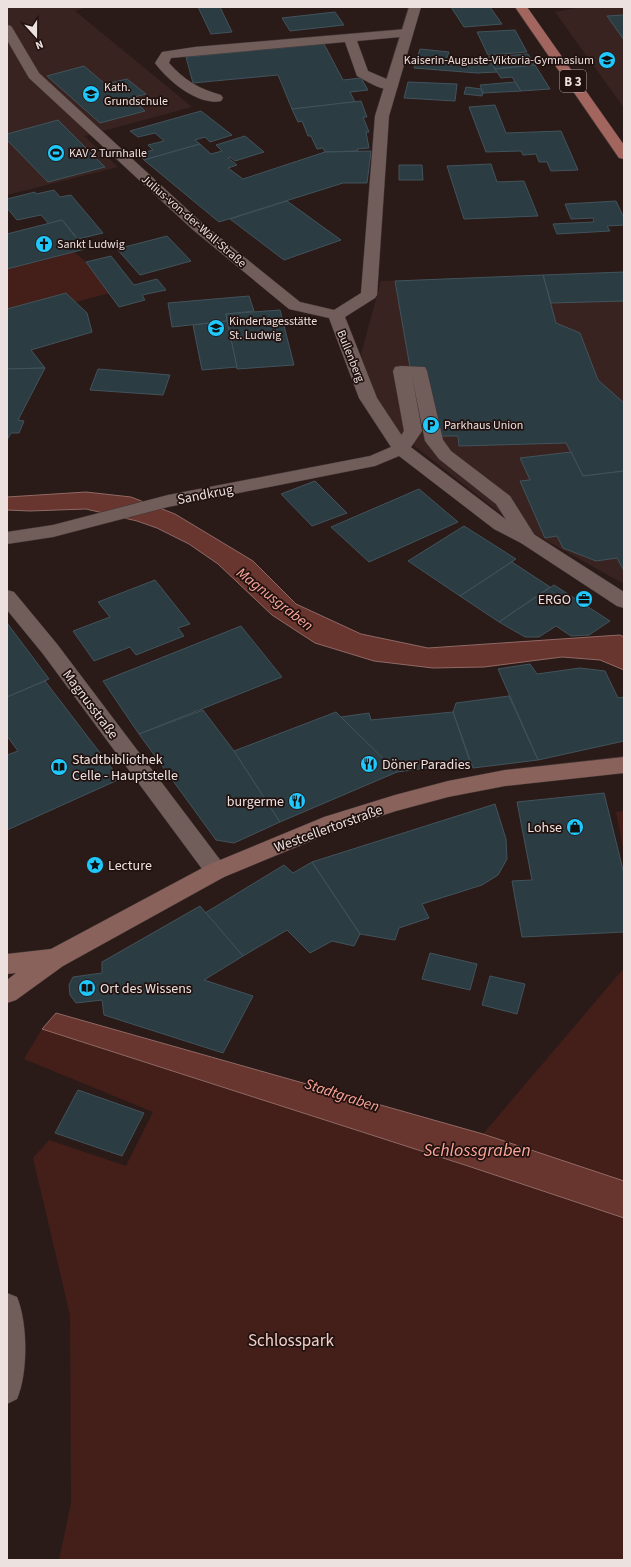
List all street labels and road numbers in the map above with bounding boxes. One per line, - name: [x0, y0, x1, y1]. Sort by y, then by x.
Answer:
- road number: B 3: [560, 70, 586, 92]
- street label: Julius-von-der-Wall-Straße: [138, 171, 250, 272]
- street label: Bullenberg: [332, 328, 369, 385]
- street label: Sandkrug: [176, 480, 235, 510]
- street label: Magnusstraße: [57, 666, 123, 744]
- street label: Westcellertorstraße: [271, 800, 385, 858]

